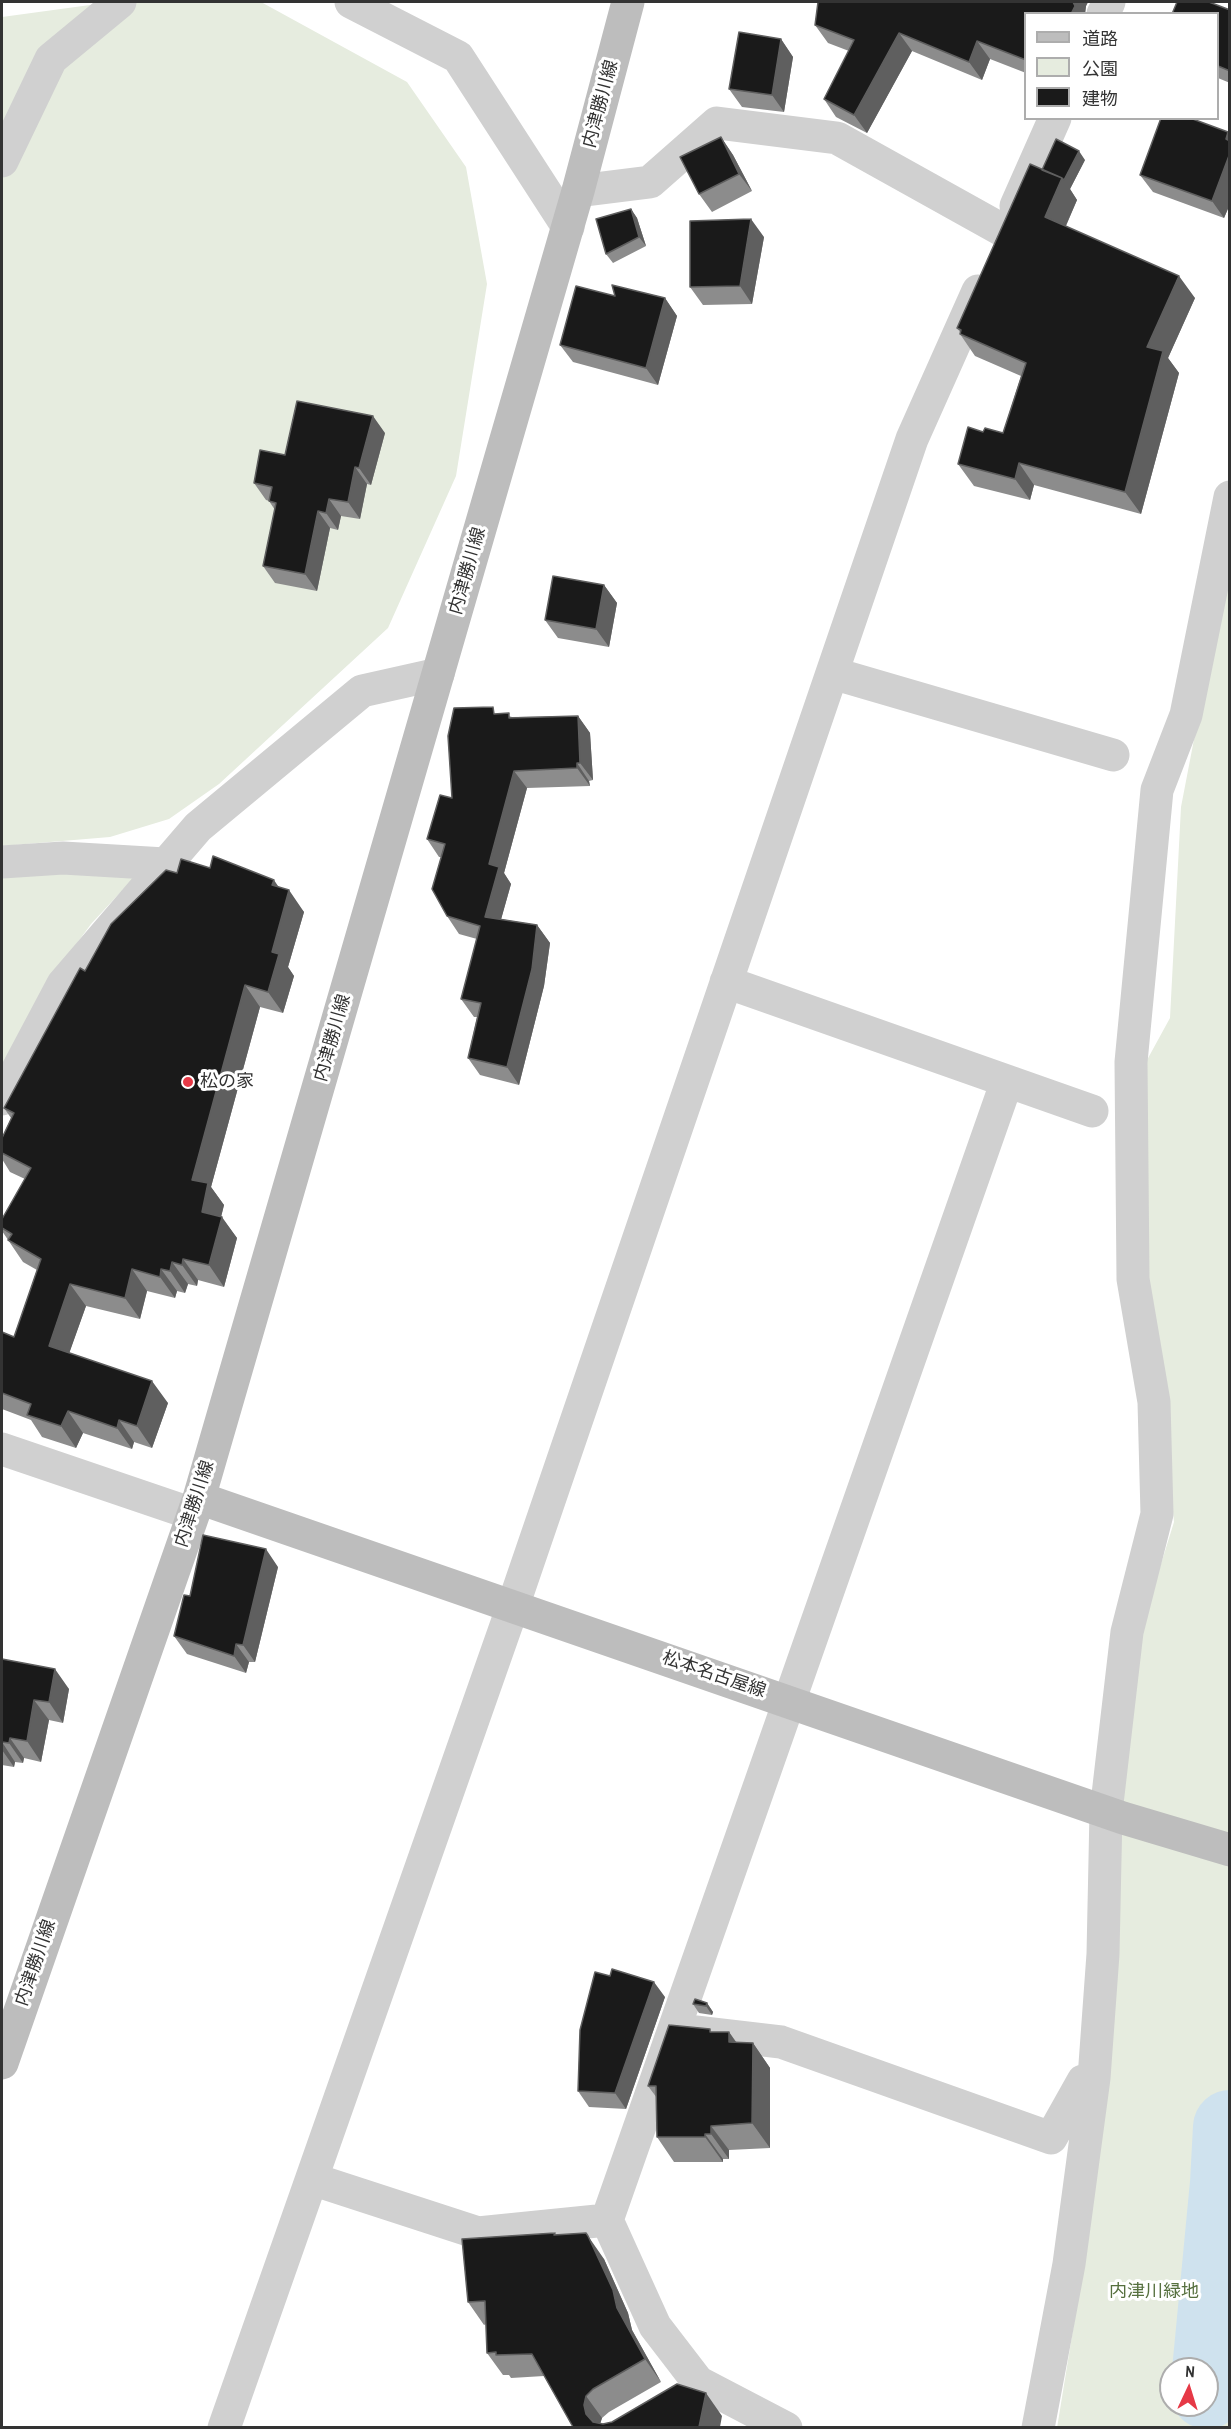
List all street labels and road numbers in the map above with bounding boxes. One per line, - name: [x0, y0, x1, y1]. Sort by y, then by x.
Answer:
- street label: 内津勝川線: [579, 58, 623, 150]
- street label: 内津勝川線: [445, 525, 491, 617]
- street label: 内津勝川線: [310, 992, 356, 1084]
- street label: 内津勝川線: [171, 1458, 219, 1550]
- street label: 松本名古屋線: [659, 1647, 769, 1703]
- street label: 内津勝川線: [11, 1917, 61, 2009]

